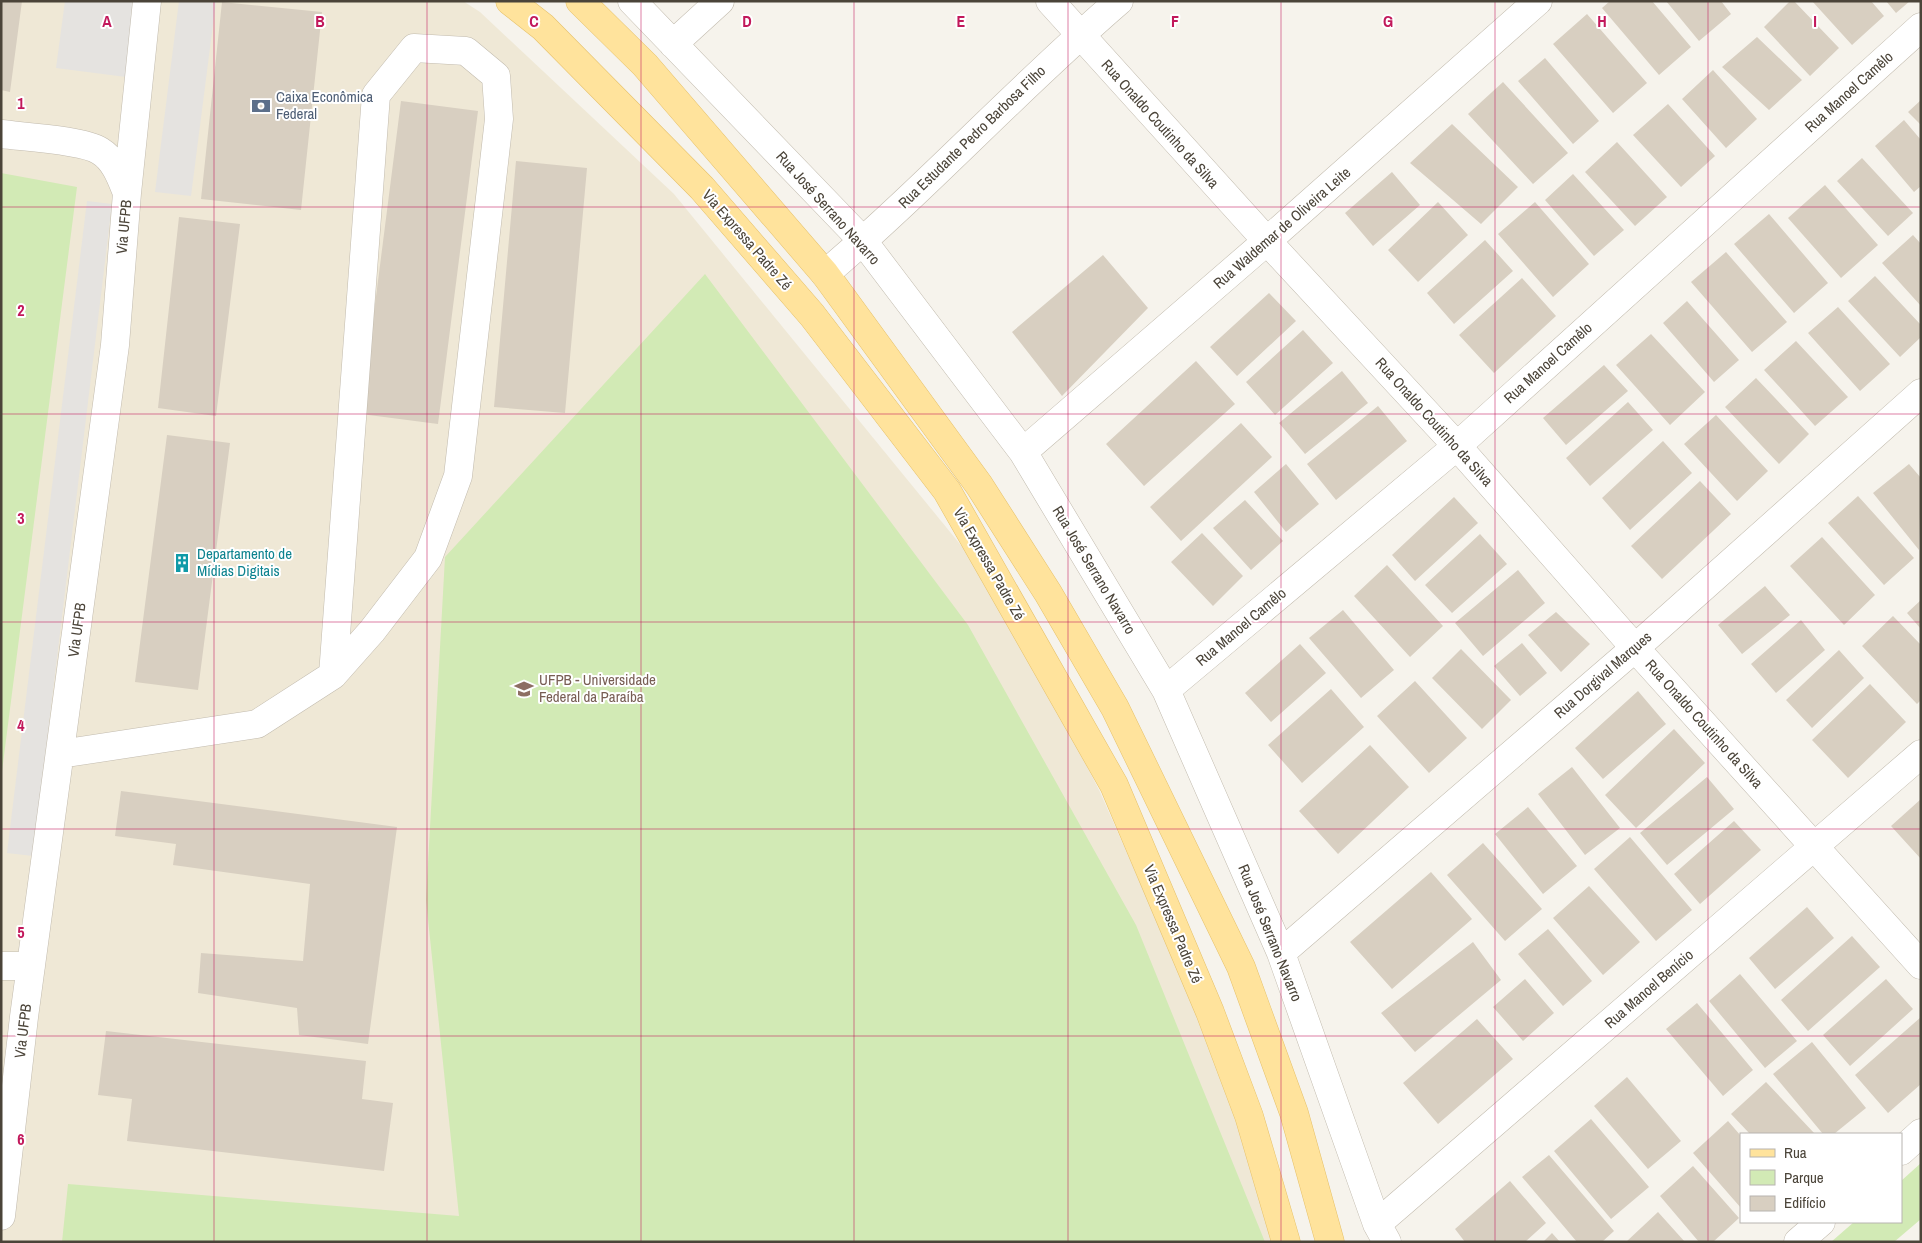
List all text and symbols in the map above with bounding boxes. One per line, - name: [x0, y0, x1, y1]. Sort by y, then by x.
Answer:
- text: A: [102, 10, 112, 32]
- text: B: [315, 10, 325, 32]
- text: C: [529, 10, 539, 32]
- text: D: [742, 10, 752, 32]
- text: E: [957, 10, 966, 32]
- text: F: [1171, 10, 1179, 32]
- text: G: [1383, 10, 1393, 32]
- text: H: [1597, 10, 1607, 32]
- text: I: [1813, 10, 1817, 32]
- street label: Rua Manoel Camêlo: [1800, 46, 1897, 137]
- street label: Rua Onaldo Coutinho da Silva: [1097, 55, 1224, 193]
- street label: Rua Estudante Pedro Barbosa Filho: [893, 60, 1050, 213]
- place label: Caixa Econômica Federal: [276, 86, 373, 124]
- text: 1: [17, 92, 25, 114]
- bank icon: Caixa Econômica Federal: [250, 95, 272, 117]
- street label: Rua José Serrano Navarro: [772, 146, 885, 269]
- street label: Rua Waldemar de Oliveira Leite: [1208, 162, 1355, 293]
- street label: Via Expressa Padre Zé: [698, 185, 797, 295]
- street label: Via UFPB: [111, 199, 136, 255]
- text: 2: [17, 299, 25, 321]
- street label: Rua Manoel Camêlo: [1499, 317, 1596, 408]
- street label: Rua Onaldo Coutinho da Silva: [1371, 353, 1498, 491]
- street label: Rua José Serrano Navarro: [1048, 502, 1141, 638]
- street label: Via Expressa Padre Zé: [949, 504, 1030, 624]
- text: 3: [17, 507, 25, 529]
- place label: Departamento de Mídias Digitais: [197, 543, 292, 581]
- building icon: Departamento de Mídias Digitais: [171, 552, 193, 574]
- street label: Rua Manoel Camêlo: [1191, 582, 1290, 671]
- street label: Via UFPB: [62, 601, 91, 658]
- street label: Rua Dorgival Marques: [1549, 626, 1656, 723]
- street label: Rua Onaldo Coutinho da Silva: [1641, 655, 1768, 793]
- place label: UFPB - Universidade Federal da Paraíba: [539, 669, 656, 707]
- school or university icon: UFPB - Universidade Federal da Paraíba: [513, 678, 535, 700]
- text: 4: [17, 714, 25, 736]
- street label: Via Expressa Padre Zé: [1139, 861, 1208, 986]
- street label: Rua José Serrano Navarro: [1233, 861, 1308, 1005]
- text: 5: [17, 921, 25, 943]
- street label: Rua Manoel Benício: [1600, 944, 1698, 1033]
- street label: Via UFPB: [9, 1003, 36, 1059]
- text: 6: [17, 1128, 25, 1150]
- legend: [1740, 1133, 1902, 1223]
- text: Rua: [1784, 1142, 1807, 1163]
- text: Parque: [1784, 1167, 1824, 1188]
- text: Edifício: [1784, 1192, 1826, 1213]

